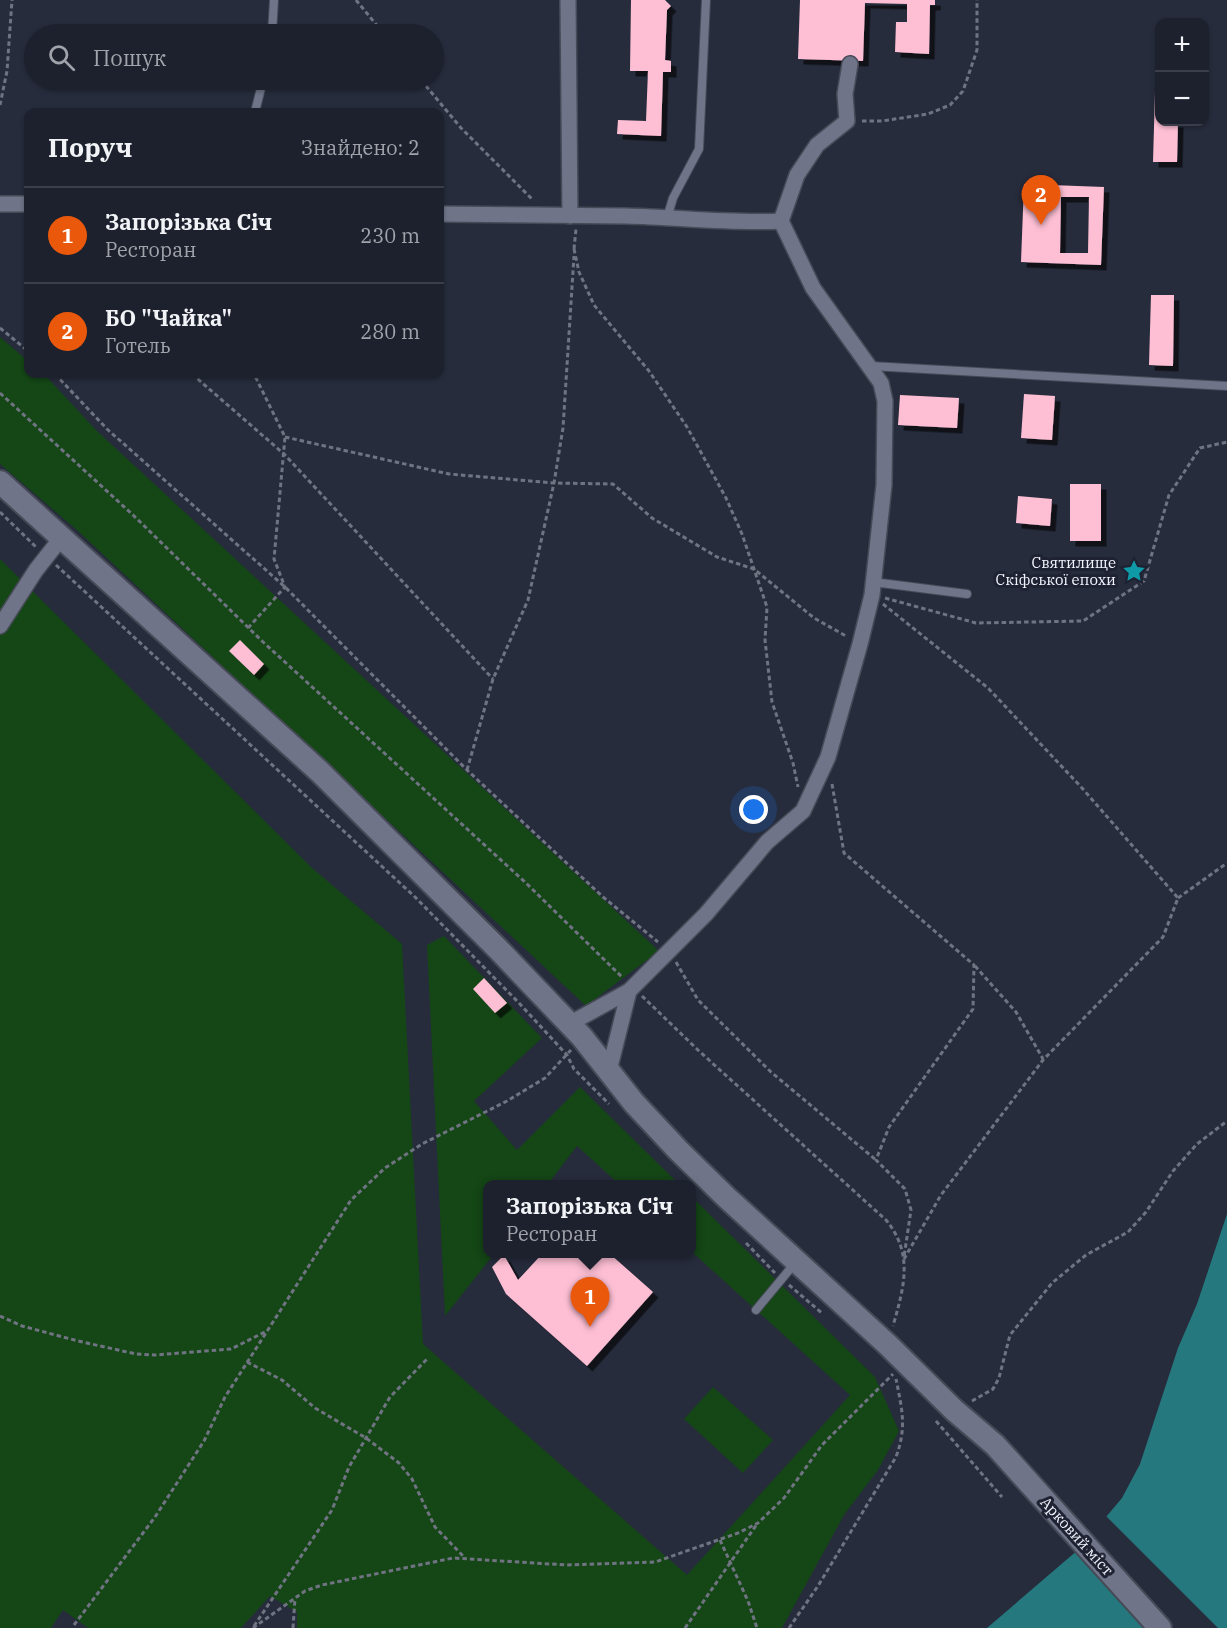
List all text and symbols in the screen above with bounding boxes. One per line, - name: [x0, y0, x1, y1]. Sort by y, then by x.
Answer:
- map controls: [1155, 18, 1209, 126]
- button: +: [1155, 18, 1209, 72]
- search box: [24, 24, 444, 90]
- icon: search: [45, 41, 78, 74]
- text: Пошук: [93, 43, 166, 72]
- button: −: [1155, 72, 1209, 126]
- text: Поруч: [48, 130, 132, 164]
- text: Знайдено: 2: [301, 134, 420, 161]
- pin: 2: [1022, 176, 1060, 225]
- text: Запорізька Січ: [105, 207, 272, 236]
- text: 1: [62, 222, 74, 249]
- text: 230 m: [360, 222, 420, 249]
- text: Ресторан: [105, 236, 196, 263]
- text: БО "Чайка": [105, 303, 232, 332]
- text: 2: [62, 318, 74, 345]
- text: 280 m: [360, 318, 420, 345]
- text: Готель: [105, 332, 171, 359]
- place label: Святилище Скіфської епохи: [996, 553, 1116, 589]
- place icon: Святилище Скіфської епохи: [1121, 558, 1147, 584]
- your location: [739, 795, 768, 824]
- popup: [483, 1180, 696, 1258]
- text: Запорізька Січ: [506, 1191, 673, 1220]
- text: Ресторан: [506, 1220, 597, 1247]
- pin: 1: [570, 1278, 610, 1327]
- street label: Арковий міст: [1037, 1493, 1117, 1579]

